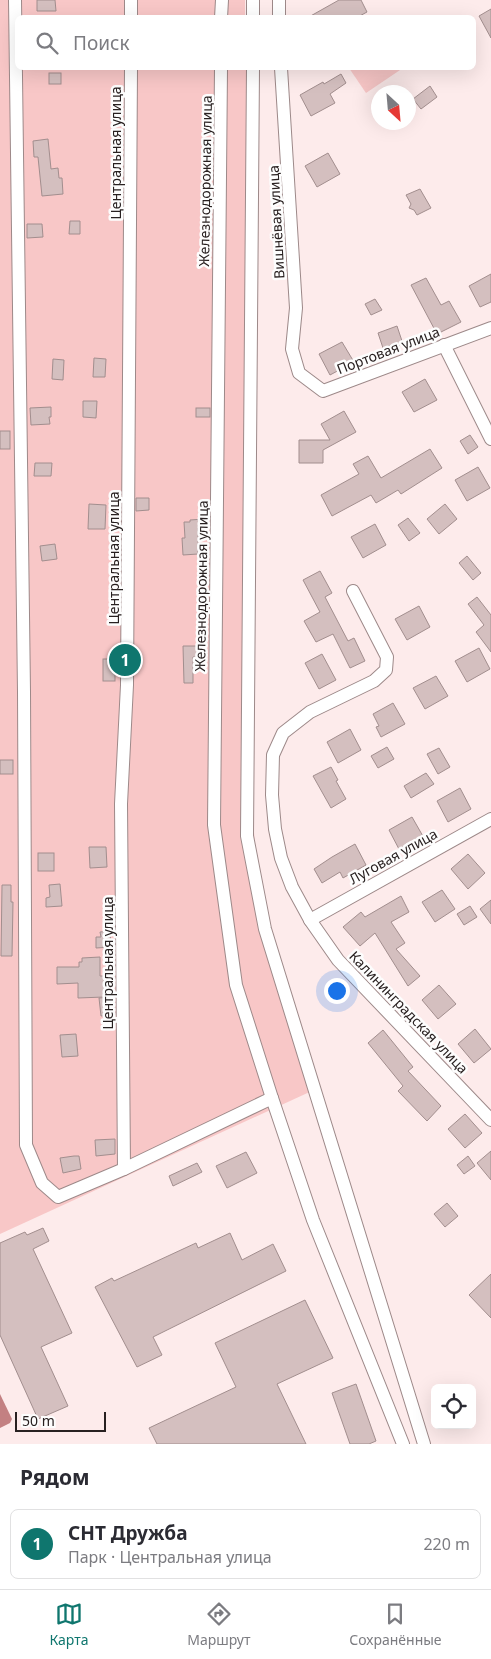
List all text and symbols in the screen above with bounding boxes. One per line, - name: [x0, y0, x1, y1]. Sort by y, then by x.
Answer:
- search box: [15, 15, 476, 70]
- icon: search: [33, 29, 61, 57]
- text: Поиск: [73, 30, 129, 56]
- north arrow: [371, 85, 416, 130]
- street label: Центральная улица: [106, 86, 125, 220]
- street label: Железнодорожная улица: [194, 95, 216, 267]
- street label: Вишнёвая улица: [264, 165, 288, 279]
- street label: Портовая улица: [334, 322, 442, 378]
- street label: Центральная улица: [104, 491, 123, 625]
- street label: Железнодорожная улица: [190, 500, 212, 672]
- pin: 1: [109, 641, 141, 679]
- street label: Луговая улица: [345, 824, 441, 888]
- street label: Центральная улица: [98, 896, 117, 1030]
- street label: Калининградская улица: [345, 947, 473, 1077]
- your location: [324, 978, 350, 1004]
- map controls: [431, 1384, 476, 1429]
- button: locate: [431, 1384, 476, 1429]
- scale bar: [15, 1409, 106, 1432]
- text: 50 m: [22, 1411, 55, 1430]
- text: Рядом: [20, 1463, 90, 1491]
- text: СНТ Дружба: [68, 1520, 188, 1546]
- text: 1: [32, 1533, 42, 1555]
- text: 220 m: [423, 1533, 470, 1555]
- text: Парк · Центральная улица: [68, 1546, 272, 1568]
- tab: Карта: [49, 1600, 88, 1649]
- tab: Маршрут: [187, 1600, 251, 1649]
- tab: Сохранённые: [349, 1600, 442, 1649]

